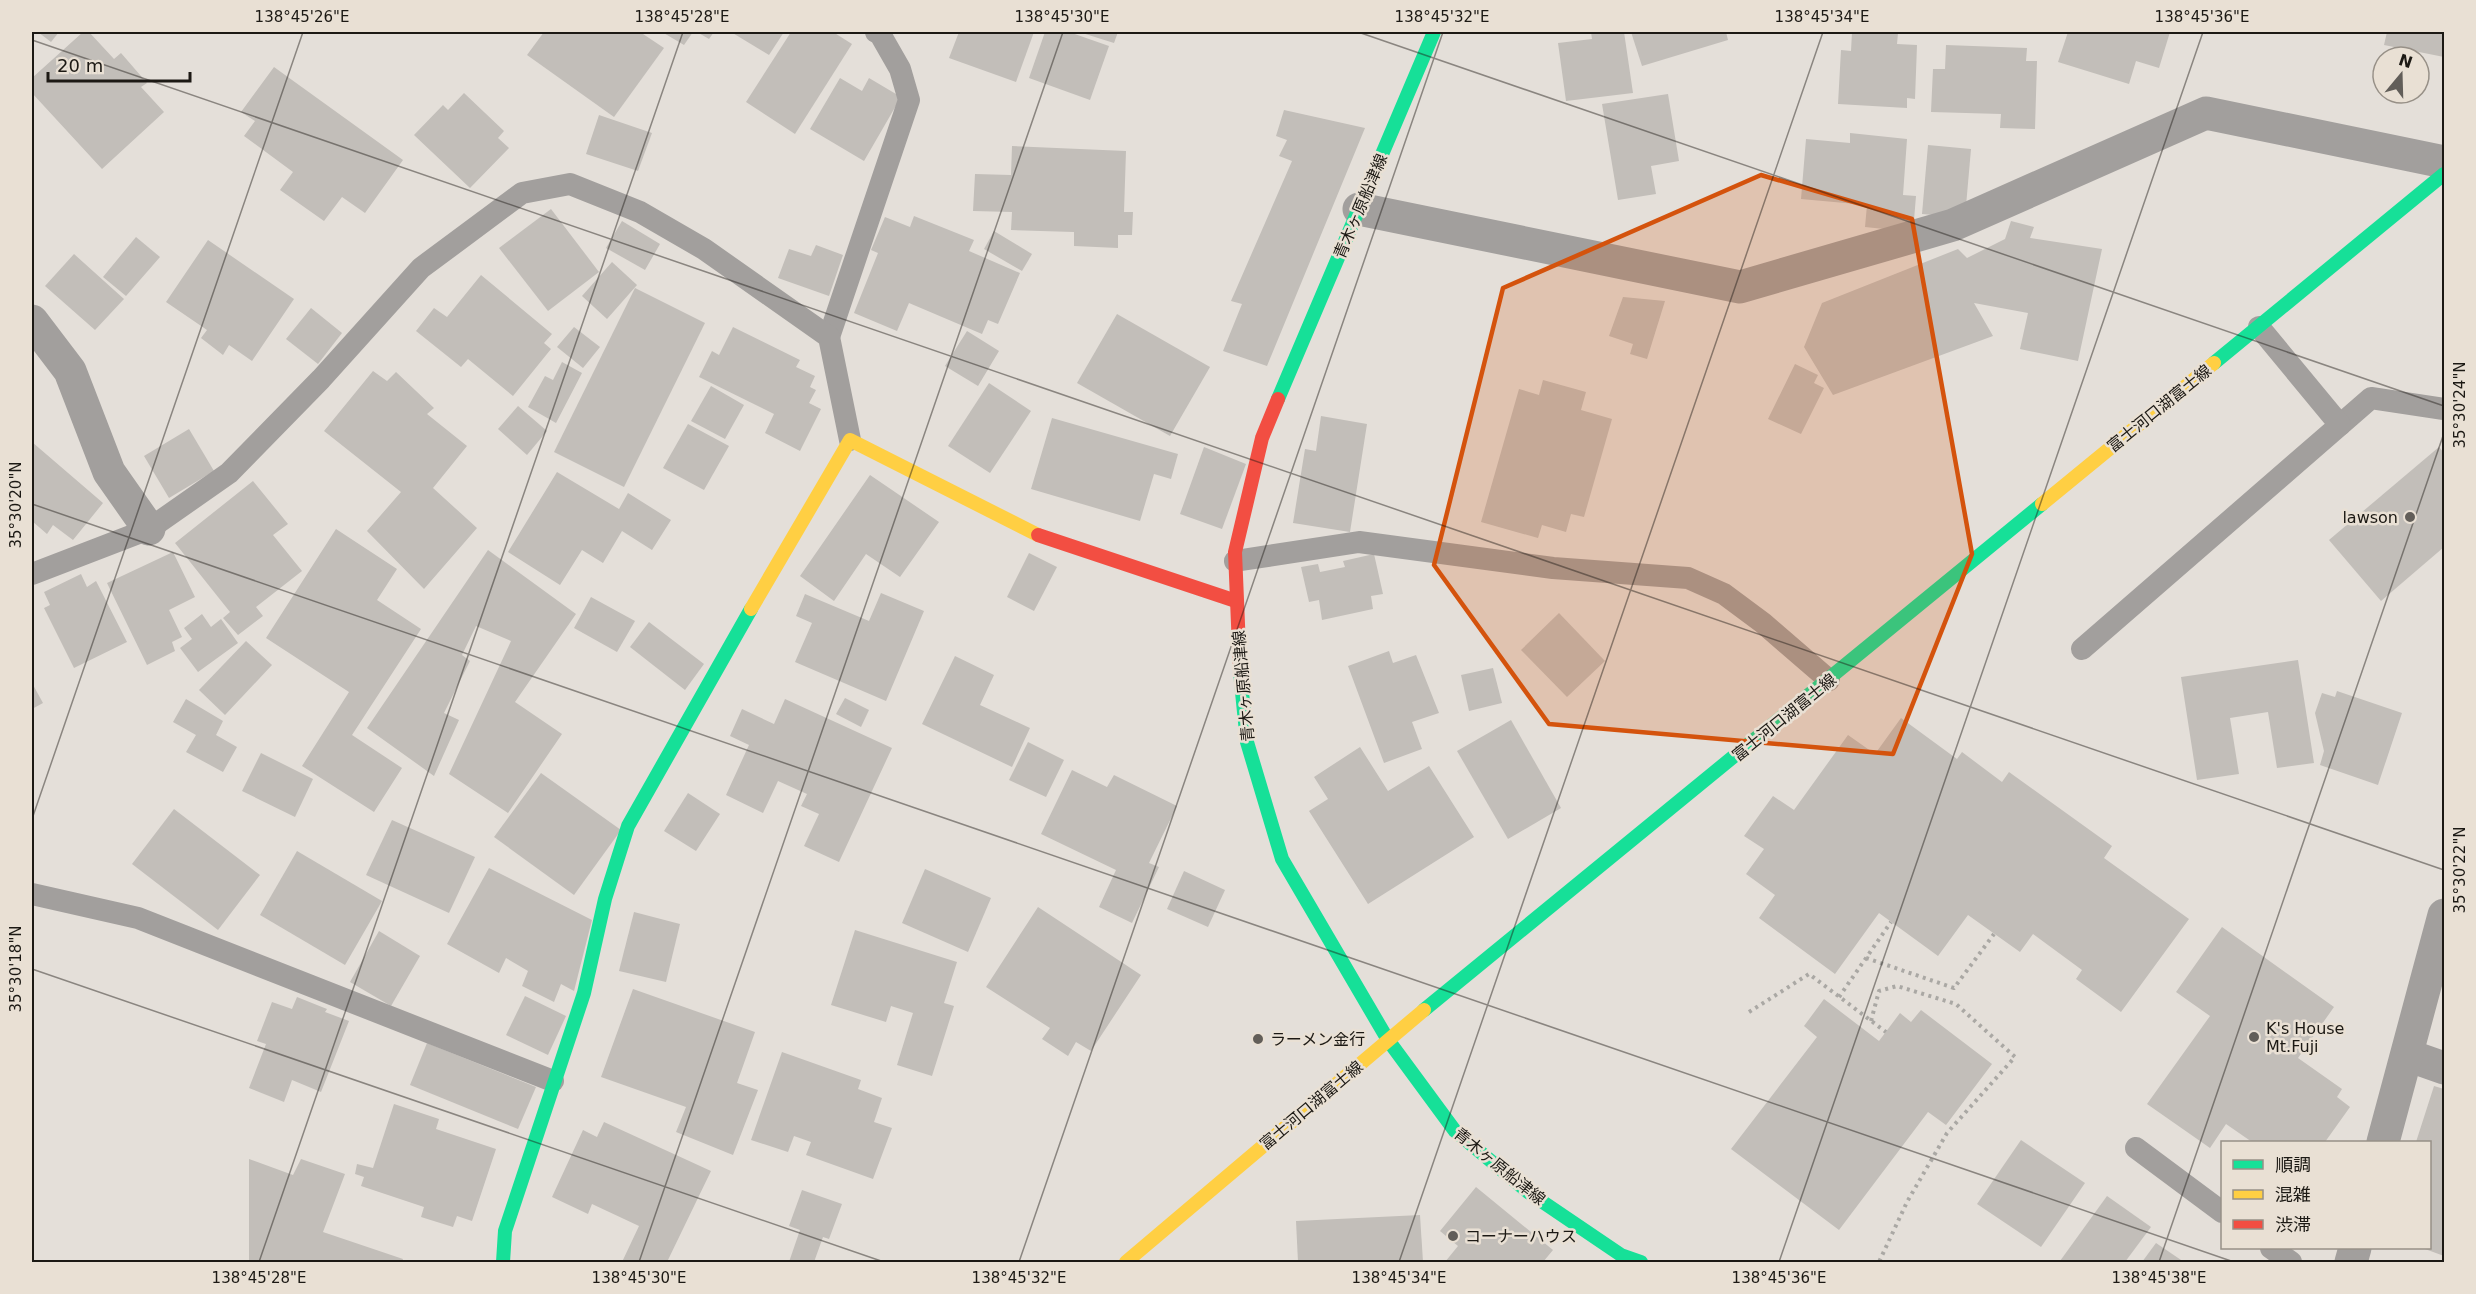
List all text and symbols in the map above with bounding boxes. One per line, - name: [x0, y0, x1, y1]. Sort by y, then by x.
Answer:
- text: 138°45'26"E: [255, 8, 349, 26]
- text: 138°45'28"E: [635, 8, 729, 26]
- text: 138°45'30"E: [1015, 8, 1109, 26]
- text: 138°45'32"E: [1395, 8, 1489, 26]
- text: 138°45'34"E: [1775, 8, 1869, 26]
- text: 138°45'36"E: [2155, 8, 2249, 26]
- scale bar: [48, 45, 190, 83]
- north arrow: [2371, 45, 2431, 105]
- text: N: [2396, 50, 2415, 72]
- text: 20 m: [57, 55, 103, 76]
- street label: 青木ヶ原船津線: [1330, 151, 1391, 261]
- street label: 富士河口湖富士線: [2104, 361, 2215, 456]
- text: 35°30'24"N: [2451, 361, 2469, 449]
- text: 35°30'20"N: [7, 461, 25, 549]
- place label: lawson: [2342, 508, 2398, 527]
- marker: lawson: [2403, 510, 2417, 524]
- street label: 青木ヶ原船津線: [1229, 629, 1258, 743]
- street label: 富士河口湖富士線: [1729, 670, 1840, 765]
- text: 35°30'22"N: [2451, 826, 2469, 914]
- text: 35°30'18"N: [7, 925, 25, 1013]
- place label: K's House Mt.Fuji: [2266, 1019, 2344, 1056]
- place label: ラーメン金行: [1270, 1030, 1365, 1049]
- marker: K's House Mt.Fuji: [2247, 1030, 2261, 1044]
- marker: ラーメン金行: [1251, 1032, 1265, 1046]
- street label: 富士河口湖富士線: [1256, 1057, 1366, 1154]
- street label: 青木ヶ原船津線: [1450, 1124, 1549, 1209]
- legend: [2221, 1141, 2431, 1249]
- text: 順調: [2275, 1154, 2311, 1175]
- text: 混雑: [2275, 1184, 2311, 1205]
- text: 渋滞: [2275, 1214, 2311, 1235]
- place label: コーナーハウス: [1465, 1227, 1577, 1246]
- marker: コーナーハウス: [1446, 1229, 1460, 1243]
- text: 138°45'28"E: [212, 1269, 306, 1287]
- text: 138°45'30"E: [592, 1269, 686, 1287]
- text: 138°45'32"E: [972, 1269, 1066, 1287]
- text: 138°45'34"E: [1352, 1269, 1446, 1287]
- text: 138°45'36"E: [1732, 1269, 1826, 1287]
- text: 138°45'38"E: [2112, 1269, 2206, 1287]

